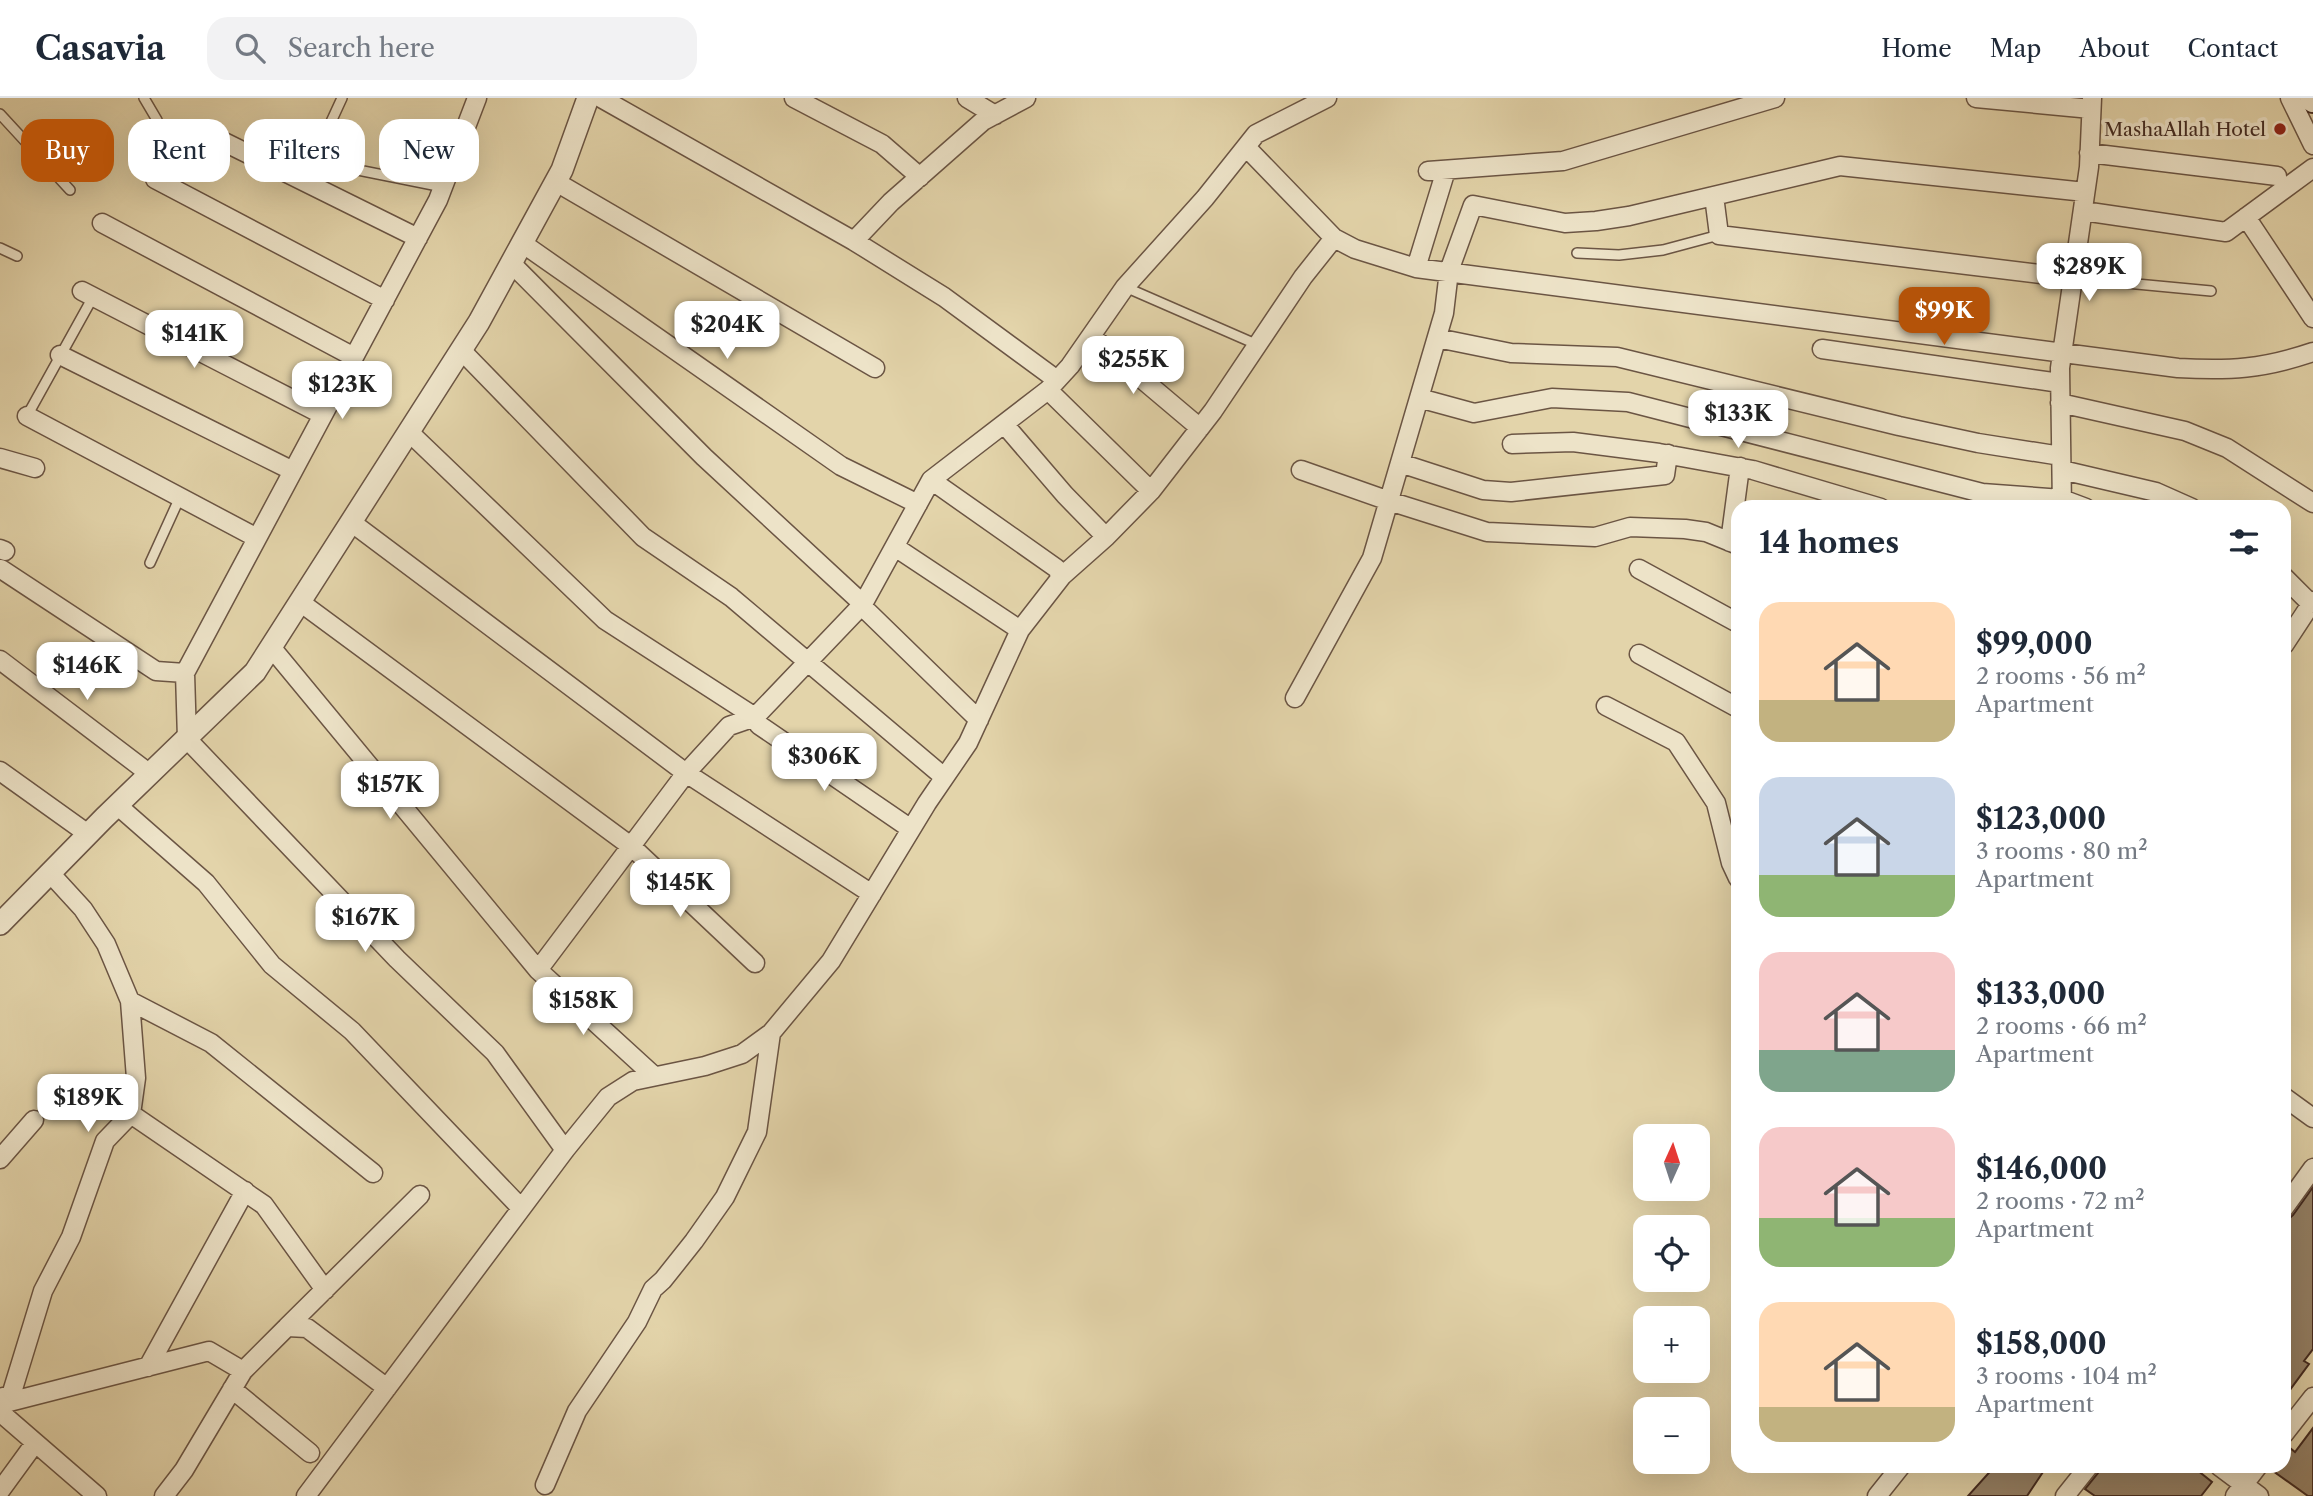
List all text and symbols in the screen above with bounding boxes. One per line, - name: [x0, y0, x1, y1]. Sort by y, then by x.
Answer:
- search box: [207, 17, 697, 80]
- text: Casavia: [35, 28, 165, 69]
- icon: search: [231, 29, 269, 67]
- text: Search here: [287, 32, 435, 64]
- text: Home: [1881, 34, 1952, 63]
- text: Map: [1990, 34, 2041, 63]
- text: About: [2079, 34, 2150, 63]
- text: Contact: [2188, 34, 2278, 63]
- place label: MashaAllah Hotel: [2104, 118, 2266, 141]
- chip: Buy: [21, 119, 114, 182]
- chip: Rent: [128, 119, 230, 182]
- chip: Filters: [244, 119, 365, 182]
- chip: New: [379, 119, 479, 182]
- marker: MashaAllah Hotel: [2272, 121, 2288, 137]
- pin: $289K: [2040, 244, 2138, 303]
- text: $289K: [2053, 252, 2125, 280]
- pin: $99K: [1903, 288, 1985, 347]
- text: $99K: [1915, 296, 1973, 324]
- pin: $204K: [678, 302, 776, 361]
- pin: $141K: [145, 310, 243, 370]
- text: $204K: [690, 310, 764, 338]
- text: $141K: [161, 319, 227, 347]
- pin: $255K: [1084, 336, 1182, 396]
- text: $255K: [1098, 345, 1168, 373]
- pin: $123K: [293, 362, 391, 421]
- text: $123K: [308, 370, 376, 398]
- pin: $133K: [1689, 390, 1787, 450]
- text: $133K: [1704, 399, 1772, 427]
- icon: filters: [2225, 523, 2263, 561]
- text: 14 homes: [1759, 524, 1899, 561]
- text: $99,000: [1976, 625, 2093, 662]
- icon: home: [1815, 630, 1899, 714]
- pin: $146K: [38, 642, 136, 702]
- text: $146K: [53, 651, 121, 679]
- text: 2 rooms · 56 m²: [1976, 662, 2146, 690]
- text: Apartment: [1976, 690, 2094, 718]
- pin: $306K: [775, 734, 873, 793]
- text: $306K: [788, 742, 860, 770]
- pin: $157K: [341, 762, 439, 821]
- text: $157K: [357, 770, 423, 798]
- text: $123,000: [1976, 800, 2106, 837]
- icon: home: [1815, 805, 1899, 889]
- text: 3 rooms · 80 m²: [1976, 837, 2148, 865]
- pin: $145K: [631, 860, 729, 919]
- text: Apartment: [1976, 865, 2094, 893]
- text: $145K: [646, 868, 714, 896]
- pin: $167K: [316, 894, 414, 954]
- text: $167K: [331, 903, 399, 931]
- text: $133,000: [1976, 975, 2105, 1012]
- pin: $158K: [534, 978, 632, 1037]
- icon: home: [1815, 980, 1899, 1064]
- text: $158K: [549, 986, 617, 1014]
- text: 2 rooms · 66 m²: [1976, 1012, 2147, 1040]
- text: Apartment: [1976, 1040, 2094, 1068]
- pin: $189K: [39, 1074, 137, 1134]
- text: $189K: [53, 1083, 123, 1111]
- north arrow: [1633, 1124, 1710, 1200]
- map controls: [1633, 1124, 1710, 1474]
- text: $146,000: [1976, 1150, 2107, 1187]
- icon: home: [1815, 1155, 1899, 1239]
- text: 2 rooms · 72 m²: [1976, 1187, 2145, 1215]
- button: locate: [1633, 1215, 1710, 1292]
- text: Apartment: [1976, 1215, 2094, 1243]
- button: +: [1633, 1306, 1710, 1383]
- text: $158,000: [1976, 1325, 2107, 1362]
- icon: home: [1815, 1330, 1899, 1414]
- text: 3 rooms · 104 m²: [1976, 1362, 2157, 1390]
- text: Apartment: [1976, 1390, 2094, 1418]
- button: −: [1633, 1397, 1710, 1474]

